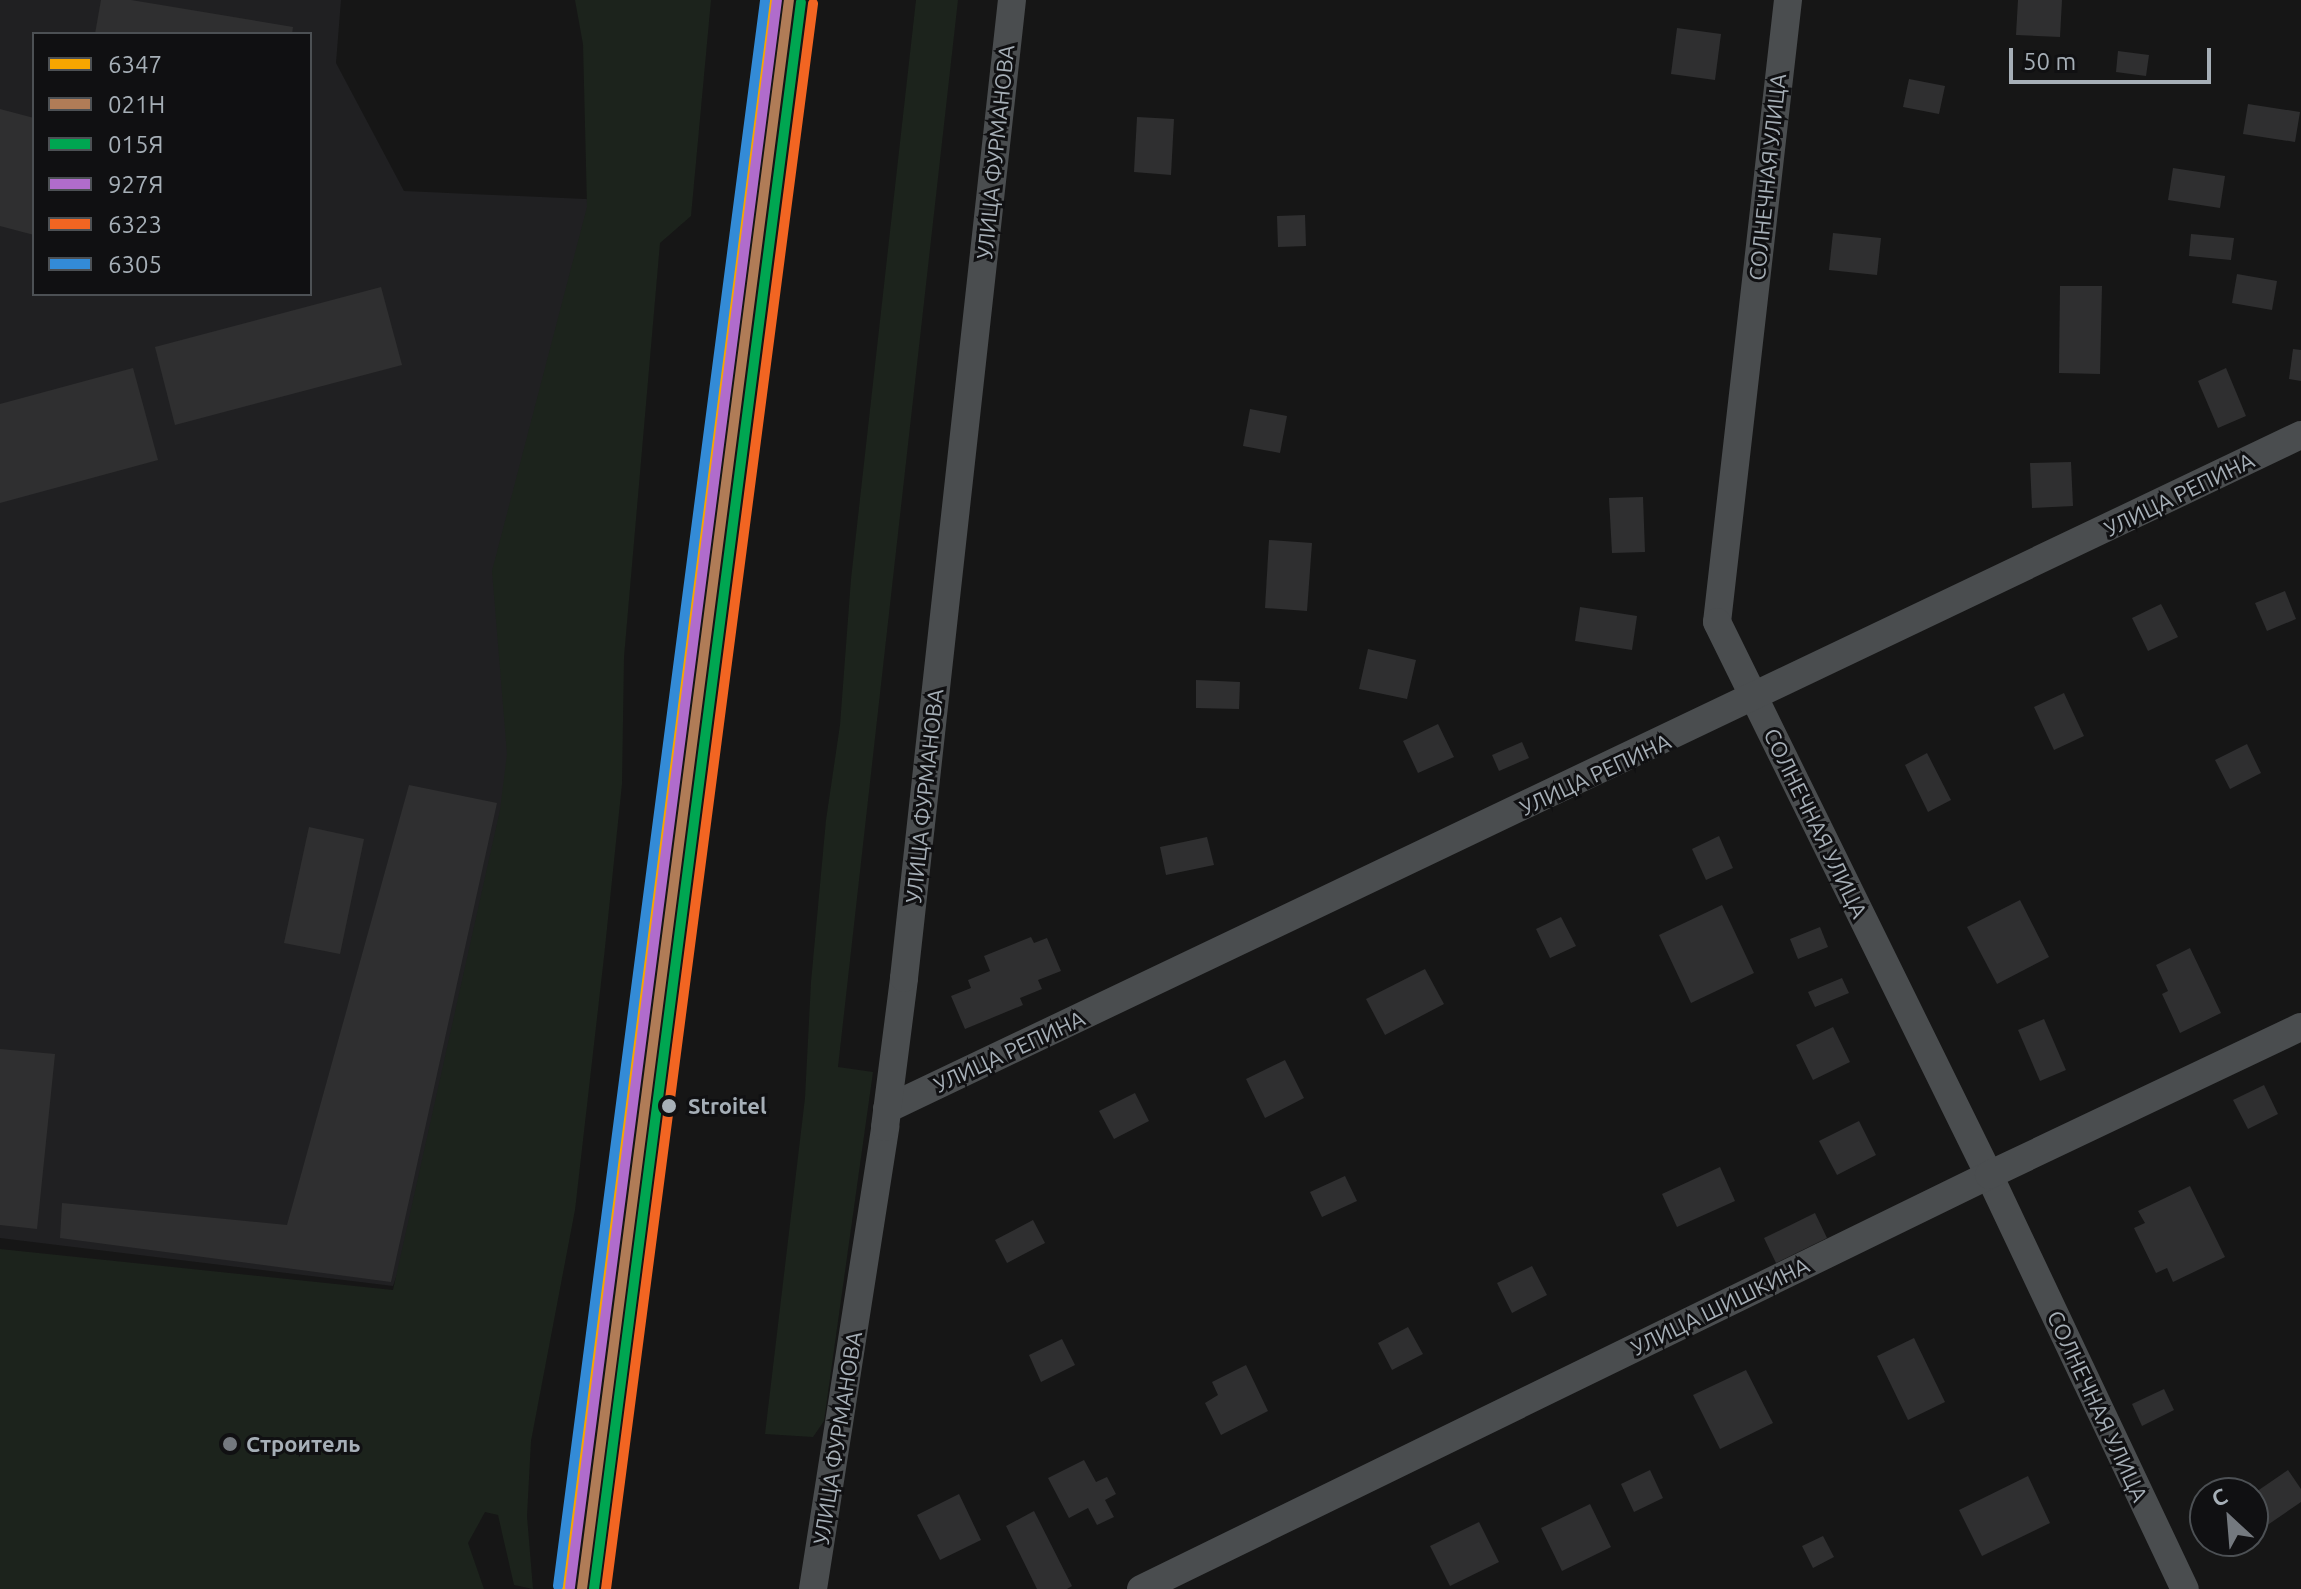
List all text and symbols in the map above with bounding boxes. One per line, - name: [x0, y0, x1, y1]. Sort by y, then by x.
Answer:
- legend: [32, 32, 312, 296]
- scale bar: [2013, 32, 2215, 82]
- street label: УЛИЦА ФУРМАНОВА: [971, 43, 1019, 261]
- text: 50 m: [2023, 48, 2076, 75]
- text: 6347: [108, 51, 162, 78]
- street label: СОЛНЕЧНАЯ УЛИЦА: [1743, 72, 1791, 282]
- text: 021Н: [108, 91, 165, 118]
- text: 015Я: [108, 131, 164, 158]
- text: 927Я: [108, 171, 164, 198]
- text: 6323: [108, 211, 162, 238]
- text: 6305: [108, 251, 162, 278]
- street label: УЛИЦА РЕПИНА: [2100, 446, 2258, 542]
- street label: УЛИЦА ФУРМАНОВА: [900, 687, 948, 905]
- street label: СОЛНЕЧНАЯ УЛИЦА: [1759, 724, 1873, 922]
- street label: УЛИЦА РЕПИНА: [1515, 727, 1675, 821]
- street label: УЛИЦА РЕПИНА: [929, 1004, 1089, 1098]
- place label: Stroitel: [688, 1093, 767, 1119]
- marker: Stroitel: [657, 1094, 681, 1118]
- street label: УЛИЦА ШИШКИНА: [1627, 1251, 1813, 1361]
- street label: СОЛНЕЧНАЯ УЛИЦА: [2042, 1306, 2154, 1506]
- street label: УЛИЦА ФУРМАНОВА: [807, 1329, 867, 1547]
- place label: Строитель: [246, 1431, 360, 1457]
- marker: Строитель: [221, 1435, 239, 1453]
- north arrow: [2189, 1477, 2269, 1557]
- text: С: [2207, 1482, 2231, 1511]

